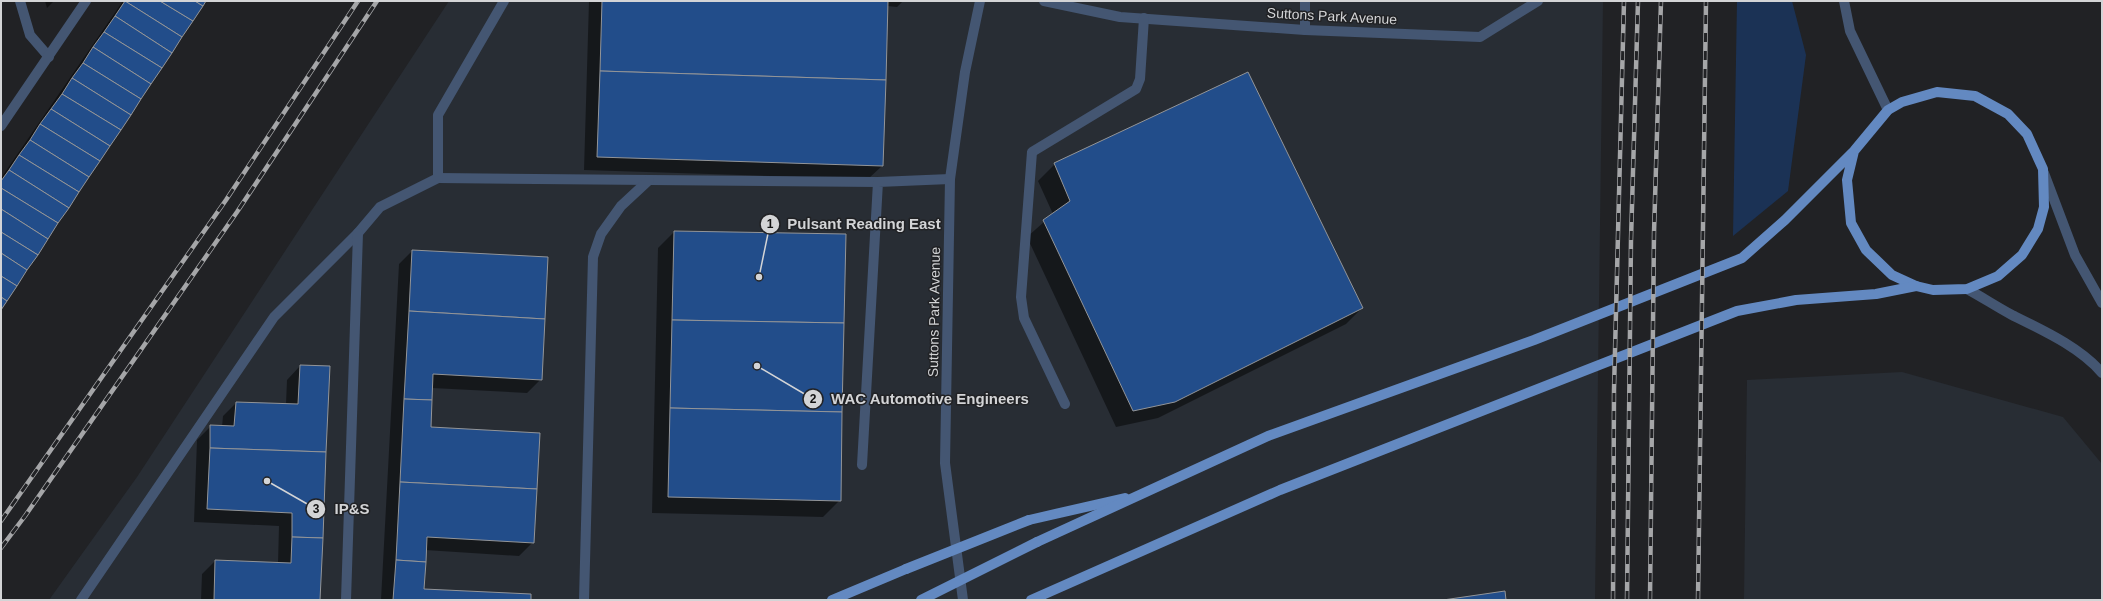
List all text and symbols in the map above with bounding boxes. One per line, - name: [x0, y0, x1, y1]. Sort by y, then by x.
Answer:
- street label: Suttons Park Avenue: [1266, 5, 1398, 27]
- callout: Pulsant Reading East: [760, 210, 949, 237]
- text: Pulsant Reading East: [787, 215, 941, 232]
- text: 1: [767, 217, 774, 231]
- street label: Suttons Park Avenue: [925, 246, 943, 377]
- callout: WAC Automotive Engineers: [803, 386, 1038, 413]
- text: WAC Automotive Engineers: [831, 390, 1029, 407]
- text: 2: [810, 392, 817, 406]
- callout: IP&S: [306, 495, 377, 522]
- text: IP&S: [334, 500, 370, 517]
- text: 3: [313, 502, 320, 516]

